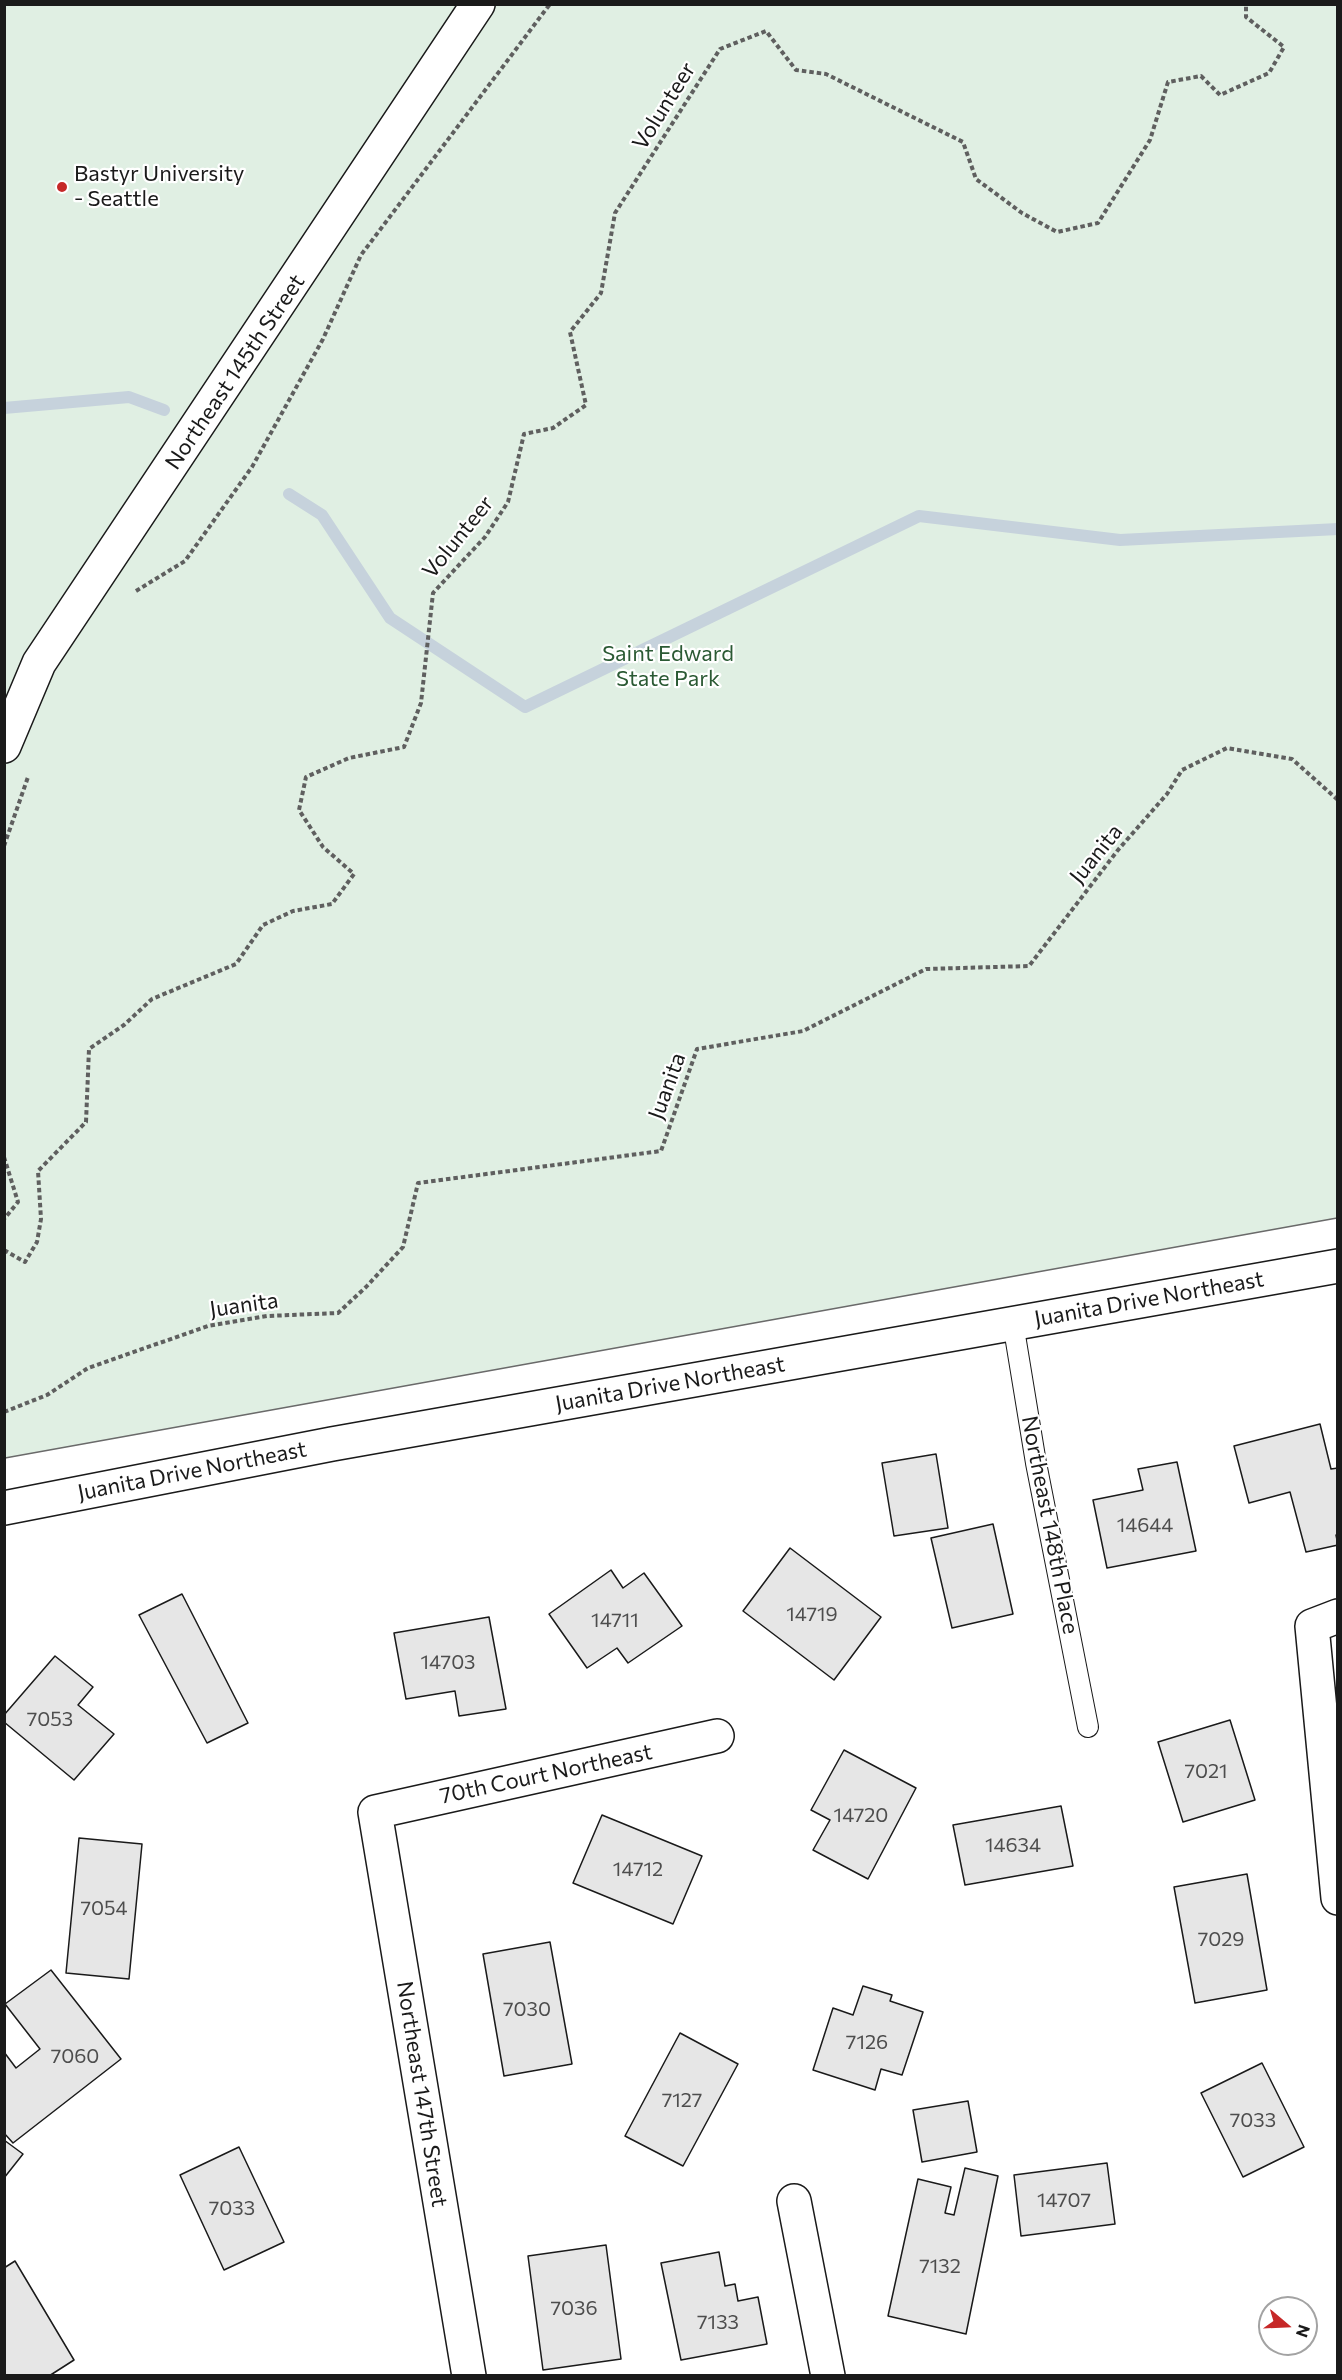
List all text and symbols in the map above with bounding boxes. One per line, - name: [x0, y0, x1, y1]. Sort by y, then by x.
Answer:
- street label: Volunteer: [627, 57, 701, 155]
- place label: Bastyr University - Seattle: [74, 161, 244, 212]
- marker: Bastyr University - Seattle: [55, 180, 69, 194]
- street label: Northeast 145th Street: [160, 269, 310, 475]
- street label: Volunteer: [417, 491, 499, 583]
- park label: Saint Edward State Park: [602, 641, 734, 692]
- street label: Juanita: [1064, 819, 1128, 889]
- street label: Juanita: [643, 1049, 691, 1123]
- street label: Juanita Drive Northeast: [1032, 1266, 1266, 1332]
- street label: Juanita: [208, 1287, 280, 1323]
- street label: Juanita Drive Northeast: [553, 1351, 787, 1417]
- street label: Northeast 148th Place: [1016, 1414, 1084, 1636]
- street label: Juanita Drive Northeast: [75, 1436, 309, 1506]
- house number: 14644: [1117, 1513, 1173, 1537]
- house number: 14719: [786, 1602, 838, 1626]
- house number: 14711: [591, 1608, 639, 1632]
- house number: 14703: [420, 1650, 476, 1674]
- house number: 7053: [27, 1707, 73, 1731]
- street label: 70th Court Northeast: [437, 1739, 655, 1809]
- house number: 7021: [1184, 1759, 1228, 1783]
- house number: 14720: [834, 1803, 888, 1827]
- house number: 14634: [985, 1833, 1041, 1857]
- house number: 14712: [613, 1857, 663, 1881]
- house number: 7054: [80, 1896, 128, 1920]
- house number: 7029: [1198, 1927, 1244, 1951]
- street label: Northeast 147th Street: [391, 1979, 453, 2209]
- house number: 7030: [503, 1997, 551, 2021]
- house number: 7126: [846, 2030, 888, 2054]
- house number: 7060: [51, 2044, 99, 2068]
- house number: 7127: [662, 2088, 702, 2112]
- house number: 7033: [1230, 2108, 1276, 2132]
- house number: 14707: [1037, 2188, 1091, 2212]
- house number: 7033: [209, 2196, 255, 2220]
- house number: 7132: [919, 2254, 961, 2278]
- house number: 7036: [550, 2296, 598, 2320]
- north arrow: [1258, 2296, 1318, 2356]
- house number: 7133: [697, 2310, 739, 2334]
- text: N: [1293, 2323, 1315, 2340]

